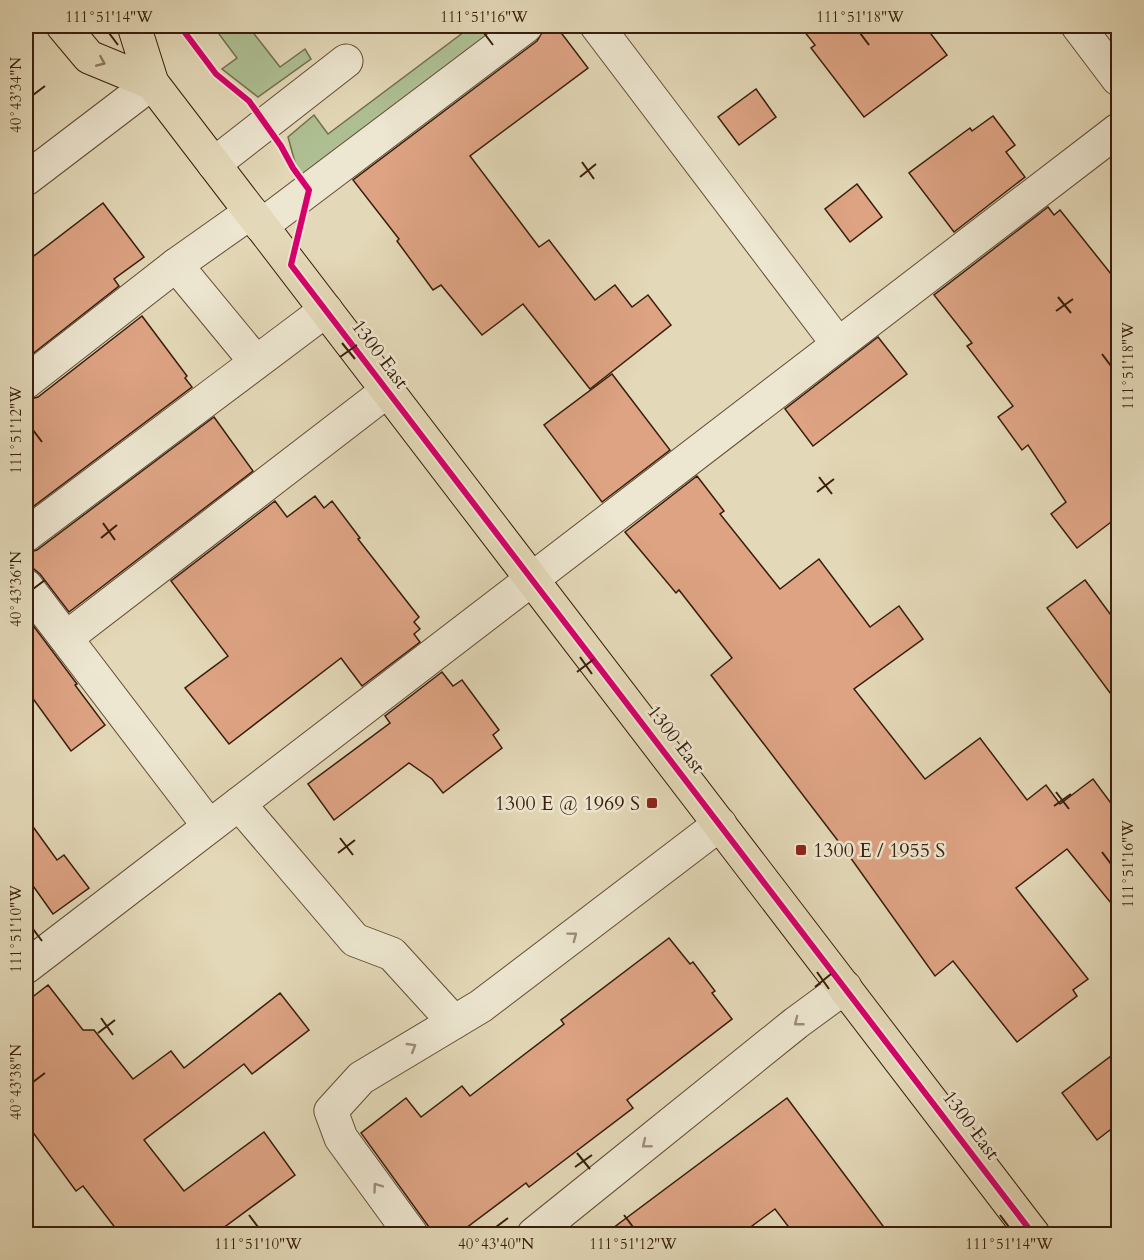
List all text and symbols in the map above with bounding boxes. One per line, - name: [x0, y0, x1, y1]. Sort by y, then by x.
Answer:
- text: 111°51'14"W: [65, 7, 153, 27]
- text: 111°51'16"W: [440, 7, 528, 27]
- text: 111°51'18"W: [816, 7, 904, 27]
- one-way arrow: [95, 55, 106, 67]
- text: 40°43'34"N: [6, 57, 26, 133]
- street label: 1300 East: [345, 314, 415, 395]
- text: 111°51'18"W: [1118, 322, 1138, 410]
- text: 111°51'12"W: [6, 386, 26, 474]
- text: 40°43'36"N: [6, 551, 26, 627]
- street label: 1300 East: [641, 699, 712, 780]
- place label: 1300 E @ 1969 S: [495, 790, 640, 817]
- marker: 1300 E @ 1969 S: [645, 796, 659, 810]
- text: 111°51'16"W: [1118, 820, 1138, 908]
- place label: 1300 E / 1955 S: [813, 837, 945, 864]
- marker: 1300 E / 1955 S: [794, 843, 808, 857]
- text: 111°51'10"W: [6, 885, 26, 973]
- one-way arrow: [566, 933, 577, 944]
- one-way arrow: [794, 1015, 805, 1026]
- one-way arrow: [406, 1042, 416, 1054]
- text: 40°43'38"N: [6, 1044, 26, 1120]
- street label: 1300 East: [936, 1085, 1006, 1166]
- one-way arrow: [642, 1137, 653, 1148]
- one-way arrow: [373, 1183, 384, 1194]
- text: 111°51'10"W: [214, 1234, 302, 1254]
- text: 40°43'40"N: [458, 1234, 534, 1254]
- text: 111°51'12"W: [589, 1234, 677, 1254]
- text: 111°51'14"W: [965, 1234, 1053, 1254]

